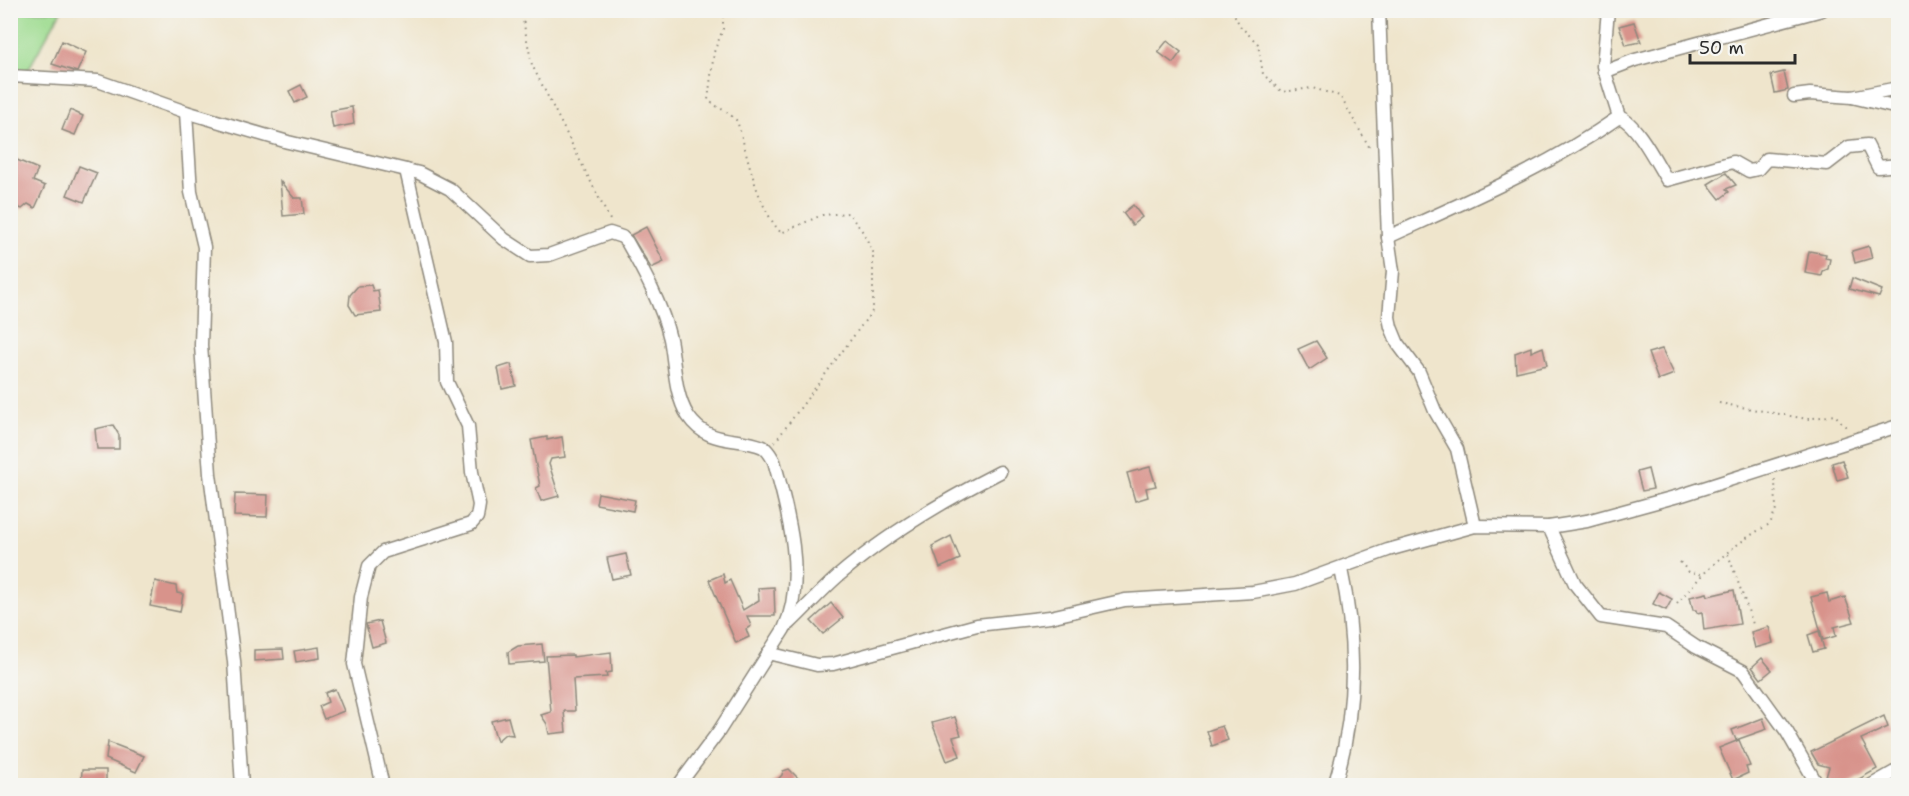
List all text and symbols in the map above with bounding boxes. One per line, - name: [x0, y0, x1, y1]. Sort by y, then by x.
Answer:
- scale bar: [1690, 27, 1795, 65]
- text: 50 m: [1699, 36, 1744, 60]

